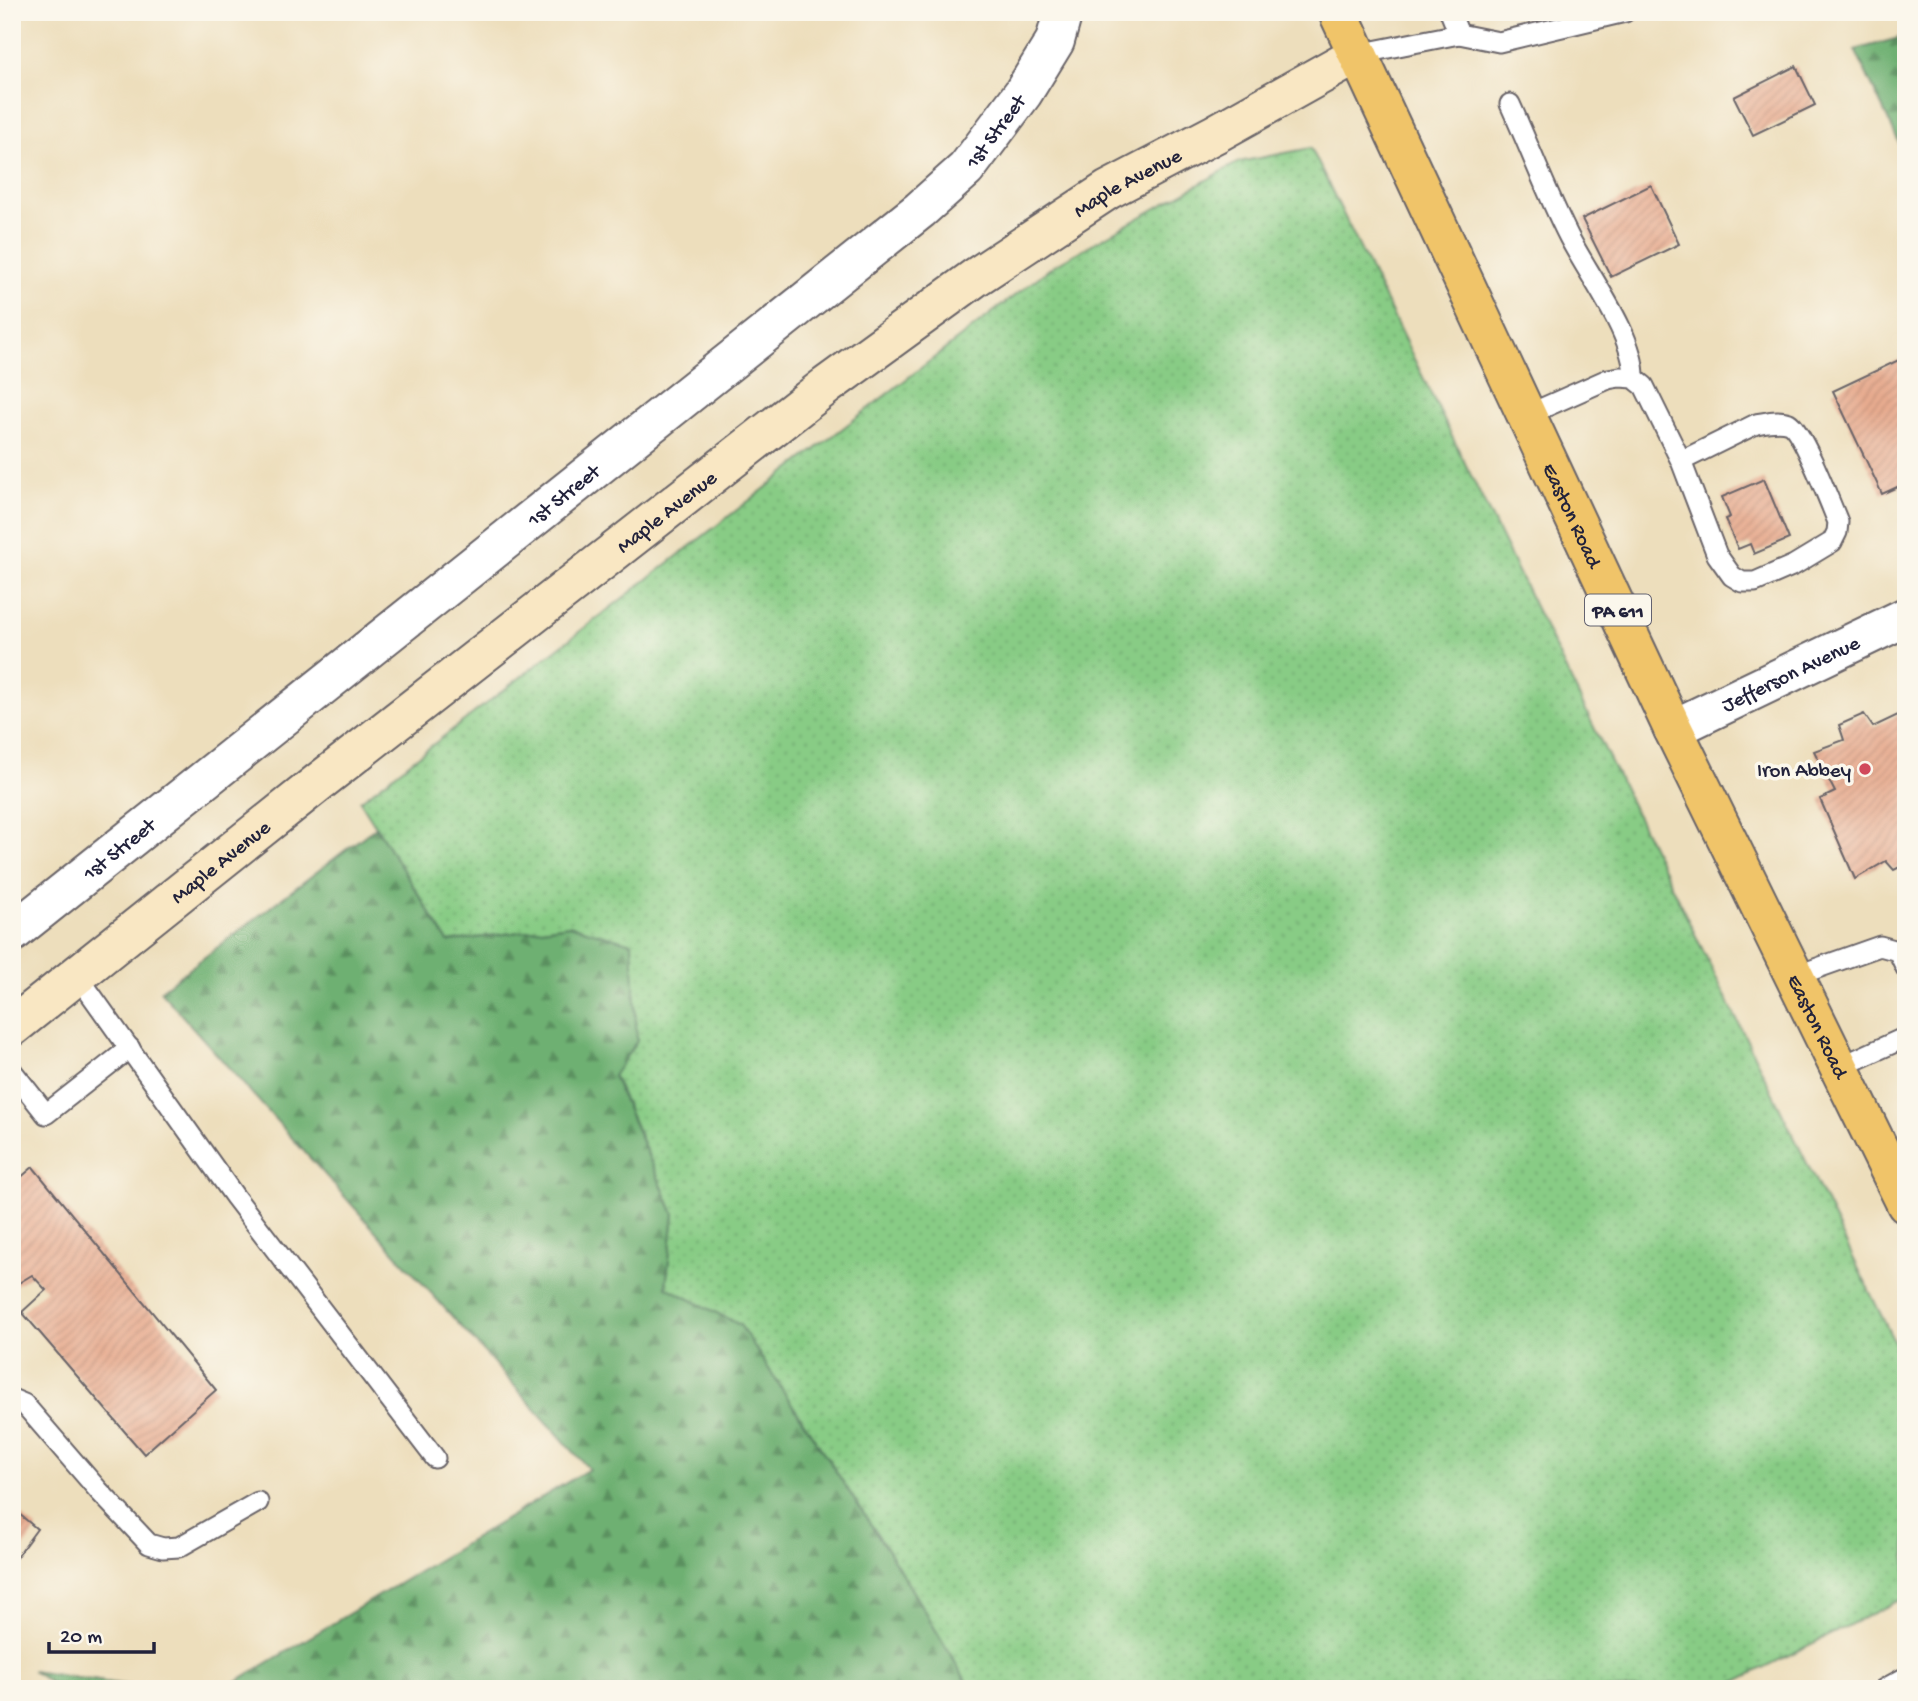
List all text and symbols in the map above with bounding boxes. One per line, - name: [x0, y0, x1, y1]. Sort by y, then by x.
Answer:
- street label: 1st Street: [961, 89, 1035, 176]
- street label: Maple Avenue: [1070, 144, 1188, 225]
- street label: 1st Street: [523, 459, 608, 534]
- street label: Easton Road: [1535, 460, 1606, 574]
- street label: Maple Avenue: [613, 466, 724, 561]
- road number: PA 611: [1585, 594, 1651, 625]
- street label: Jefferson Avenue: [1719, 632, 1866, 720]
- place label: Iron Abbey: [1757, 760, 1851, 785]
- marker: Iron Abbey: [1857, 761, 1873, 777]
- street label: 1st Street: [78, 813, 164, 888]
- street label: Maple Avenue: [167, 816, 278, 911]
- street label: Easton Road: [1779, 971, 1852, 1085]
- scale bar: [49, 1610, 154, 1654]
- text: 20 m: [60, 1626, 102, 1651]

